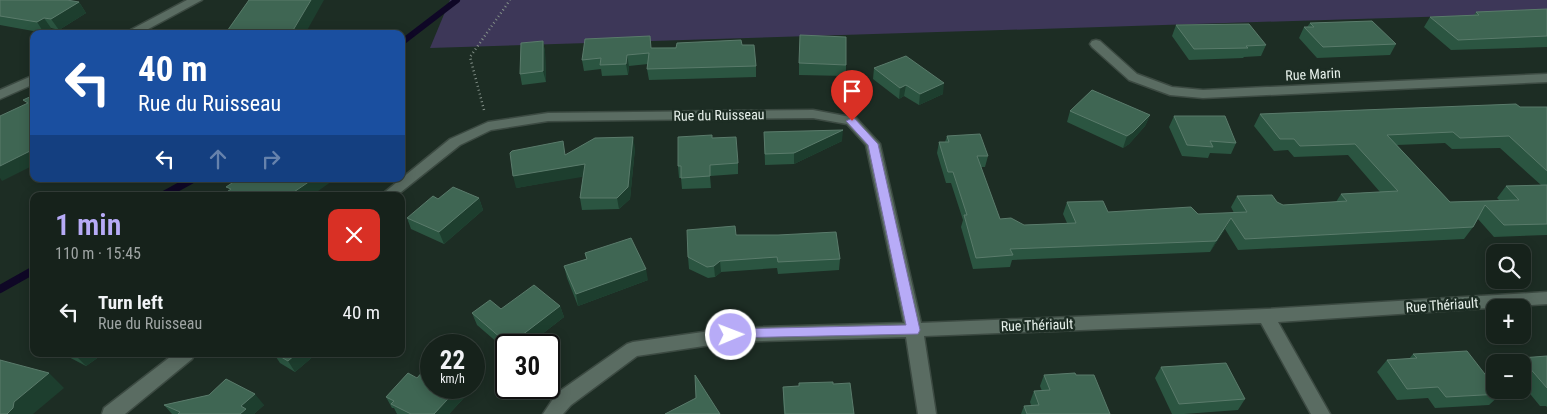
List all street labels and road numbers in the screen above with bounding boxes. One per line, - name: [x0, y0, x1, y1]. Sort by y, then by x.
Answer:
- street label: Rue Marin: [1285, 65, 1341, 83]
- street label: Rue du Ruisseau: [673, 106, 765, 124]
- street label: Rue Thériault: [1405, 294, 1479, 316]
- street label: Rue Thériault: [1000, 316, 1074, 334]

